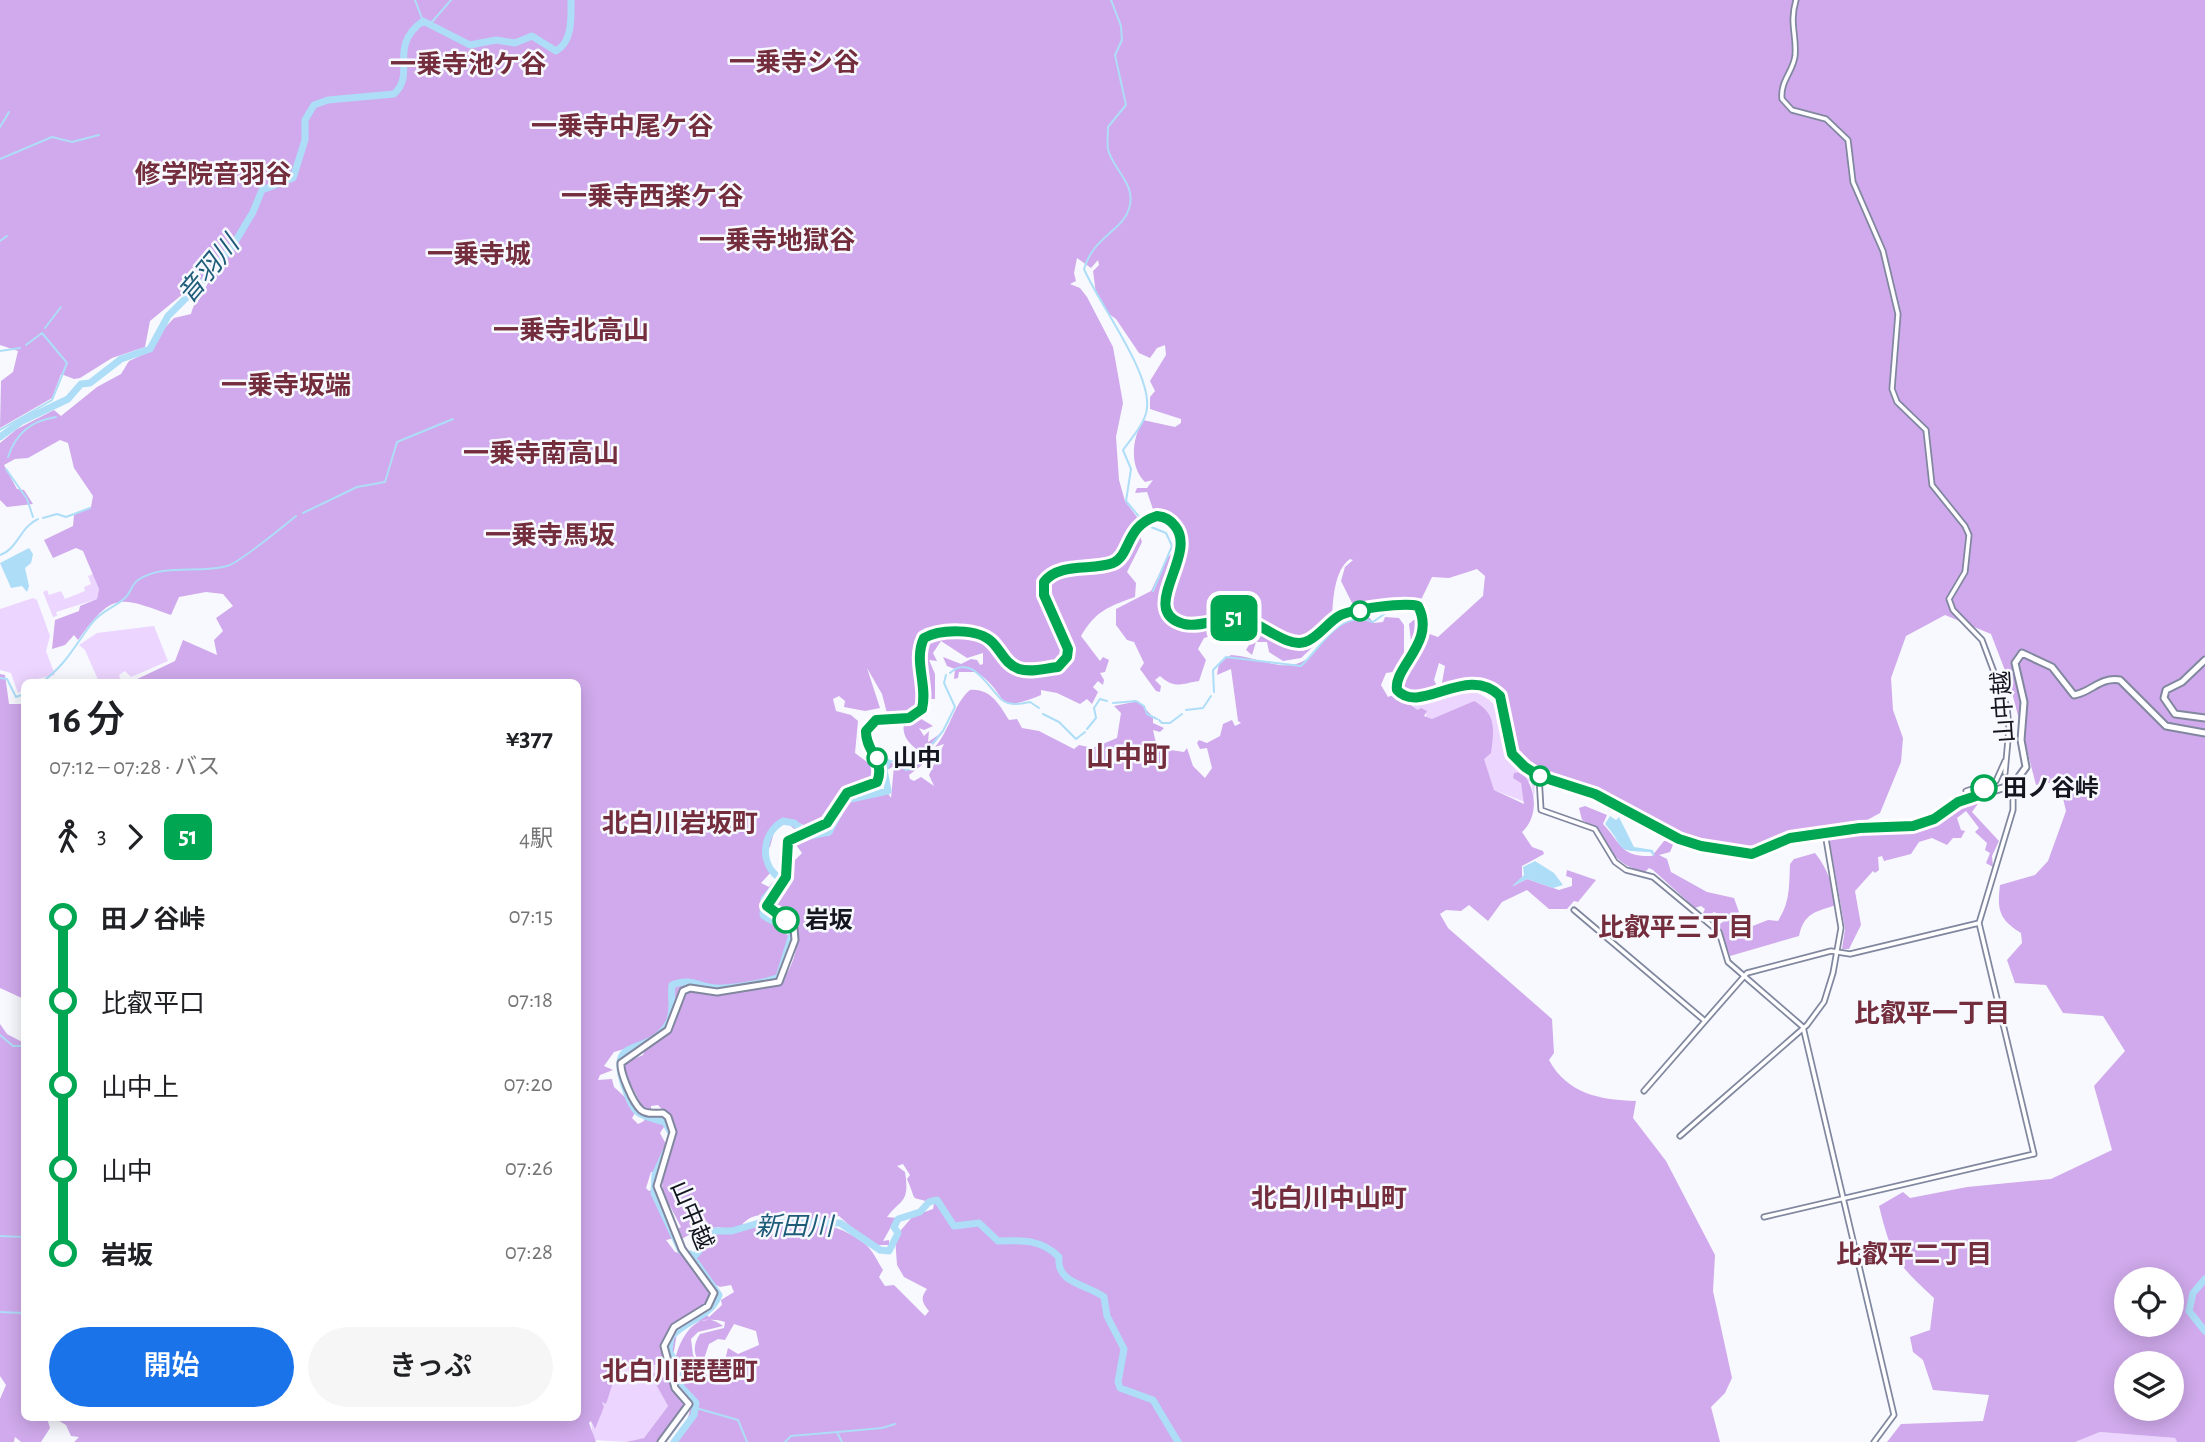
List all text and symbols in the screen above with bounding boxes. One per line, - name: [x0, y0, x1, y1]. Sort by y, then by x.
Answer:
- district label: 一乗寺シ谷: [729, 48, 859, 76]
- district label: 一乗寺池ケ谷: [390, 50, 546, 78]
- district label: 一乗寺中尾ケ谷: [531, 112, 713, 140]
- district label: 修学院音羽谷: [135, 160, 291, 188]
- district label: 一乗寺西楽ケ谷: [561, 182, 743, 210]
- district label: 一乗寺地獄谷: [699, 226, 855, 254]
- water label: 音羽川: [173, 228, 246, 308]
- district label: 一乗寺城: [427, 240, 531, 268]
- district label: 一乗寺北高山: [493, 316, 649, 344]
- district label: 一乗寺坂端: [221, 371, 351, 399]
- district label: 一乗寺南高山: [463, 439, 619, 467]
- district label: 一乗寺馬坂: [485, 521, 615, 549]
- line badge: 51: [1202, 595, 1266, 641]
- unlabelled marker: [1350, 601, 1370, 621]
- text: 51: [1224, 606, 1244, 630]
- street label: 山中越: [1988, 670, 2018, 744]
- text: 16 分: [49, 702, 125, 740]
- text: ¥377: [506, 725, 553, 751]
- district label: 山中町: [1086, 742, 1170, 772]
- place label: 山中: [893, 745, 941, 771]
- marker: 山中: [867, 748, 887, 768]
- text: 07:12 – 07:28 · バス: [49, 756, 220, 779]
- unlabelled marker: [1530, 766, 1550, 786]
- marker: 田ノ谷峠: [1971, 775, 1997, 801]
- place label: 田ノ谷峠: [2003, 775, 2099, 801]
- district label: 北白川岩坂町: [602, 809, 758, 837]
- icon: walk: [49, 818, 87, 856]
- icon: forward: [116, 818, 154, 856]
- text: 3: [97, 825, 106, 848]
- text: 51: [178, 825, 198, 849]
- text: 4駅: [519, 828, 553, 851]
- text: 07:15: [508, 905, 553, 928]
- text: 田ノ谷峠: [101, 907, 205, 933]
- marker: 岩坂: [773, 907, 799, 933]
- place label: 岩坂: [805, 907, 853, 933]
- district label: 比叡平三丁目: [1598, 914, 1754, 941]
- text: 07:18: [507, 989, 553, 1012]
- text: 比叡平口: [101, 991, 205, 1017]
- district label: 比叡平一丁目: [1854, 1000, 2010, 1027]
- text: 07:20: [503, 1073, 553, 1096]
- text: 山中上: [101, 1075, 179, 1101]
- text: 07:26: [505, 1157, 553, 1180]
- text: 山中: [101, 1159, 153, 1185]
- street label: 山中越: [666, 1177, 718, 1253]
- district label: 北白川中山町: [1251, 1184, 1407, 1212]
- water label: 新田川: [755, 1213, 836, 1240]
- text: 07:28: [505, 1241, 553, 1264]
- district label: 比叡平二丁目: [1836, 1241, 1992, 1268]
- text: 岩坂: [101, 1243, 153, 1269]
- map controls: [2114, 1267, 2184, 1421]
- button: locate: [2114, 1267, 2184, 1337]
- button: 開始: [49, 1327, 294, 1407]
- button: きっぷ: [308, 1327, 553, 1407]
- button: layers: [2114, 1351, 2184, 1421]
- district label: 北白川琵琶町: [602, 1357, 758, 1385]

